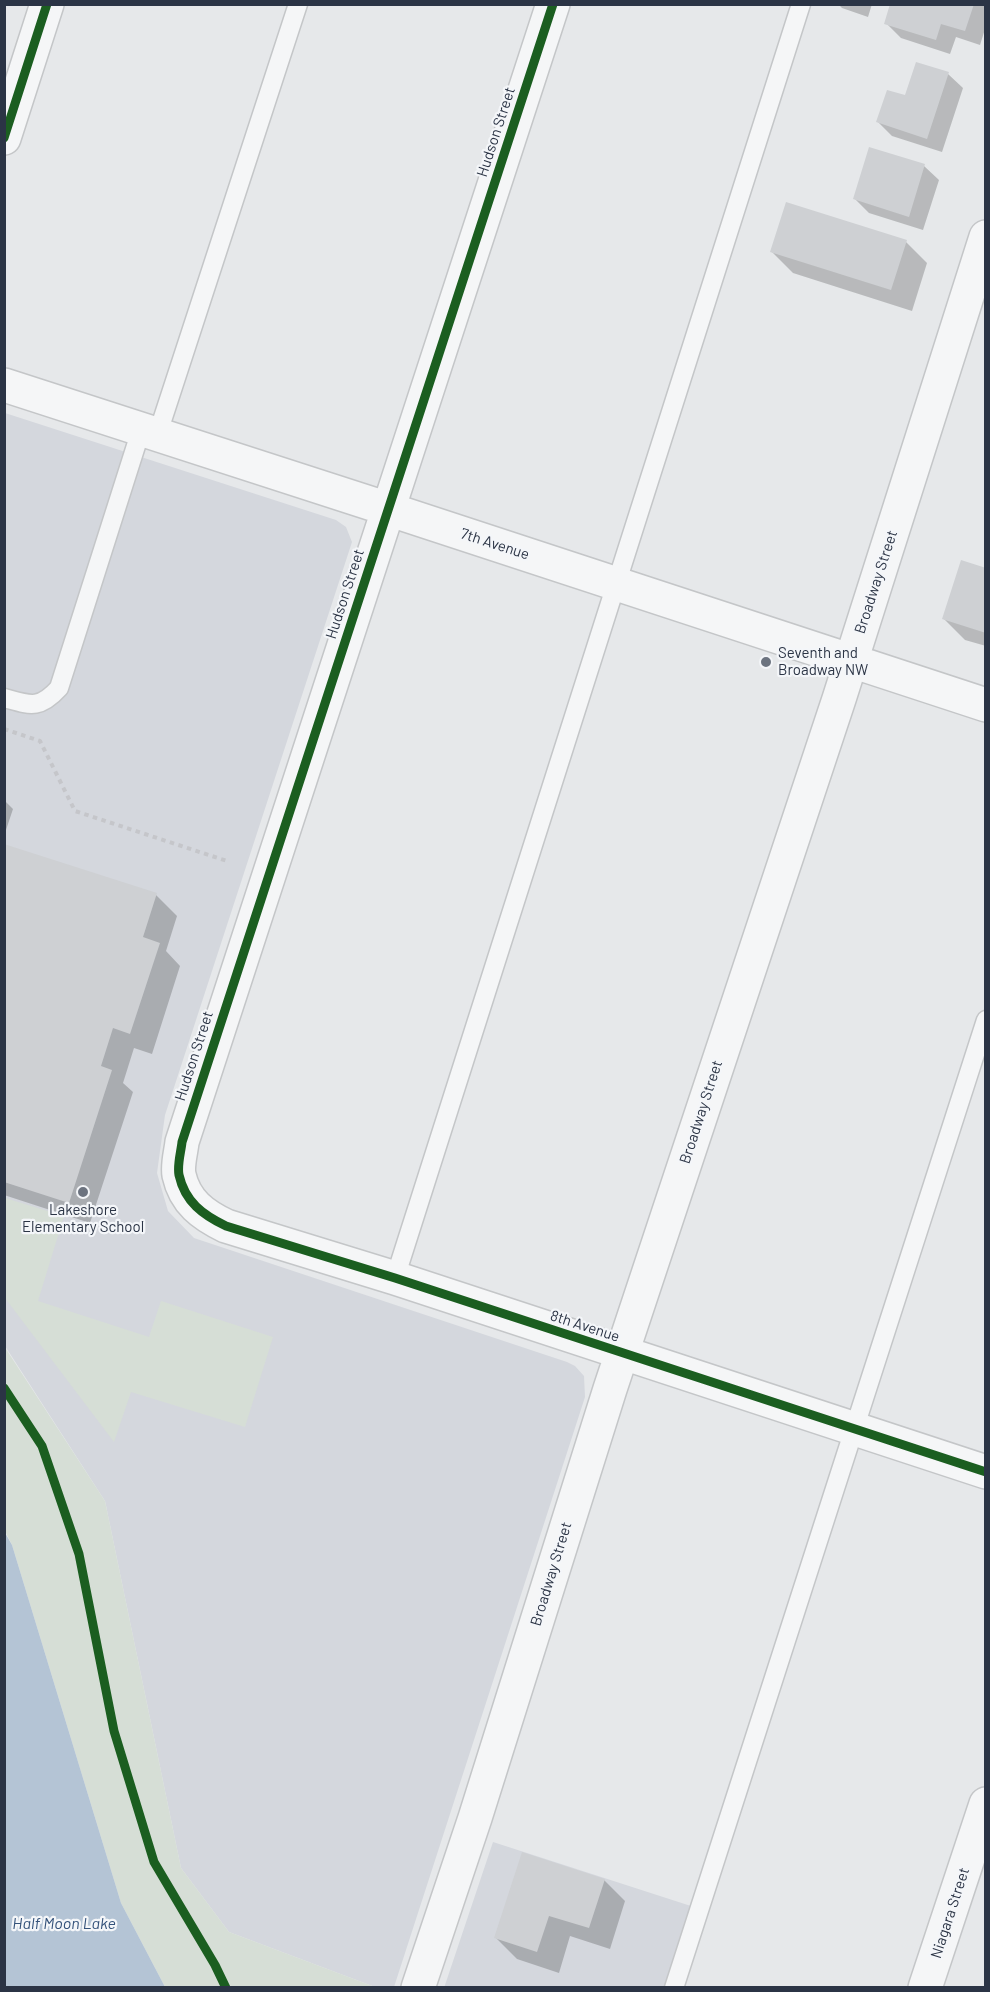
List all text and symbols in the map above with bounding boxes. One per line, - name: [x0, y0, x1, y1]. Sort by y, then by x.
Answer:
- street label: Hudson Street: [473, 85, 519, 179]
- street label: 7th Avenue: [458, 524, 532, 564]
- street label: Broadway Street: [851, 528, 901, 636]
- street label: Hudson Street: [322, 547, 368, 641]
- place label: Seventh and Broadway NW: [778, 644, 868, 679]
- marker: Seventh and Broadway NW: [759, 655, 773, 669]
- street label: Hudson Street: [171, 1009, 217, 1103]
- street label: Broadway Street: [676, 1058, 726, 1166]
- marker: Lakeshore Elementary School: [76, 1185, 90, 1199]
- place label: Lakeshore Elementary School: [22, 1201, 144, 1236]
- street label: 8th Avenue: [548, 1306, 622, 1346]
- street label: Broadway Street: [527, 1520, 575, 1628]
- street label: Niagara Street: [927, 1865, 973, 1961]
- water label: Half Moon Lake: [12, 1914, 116, 1934]

